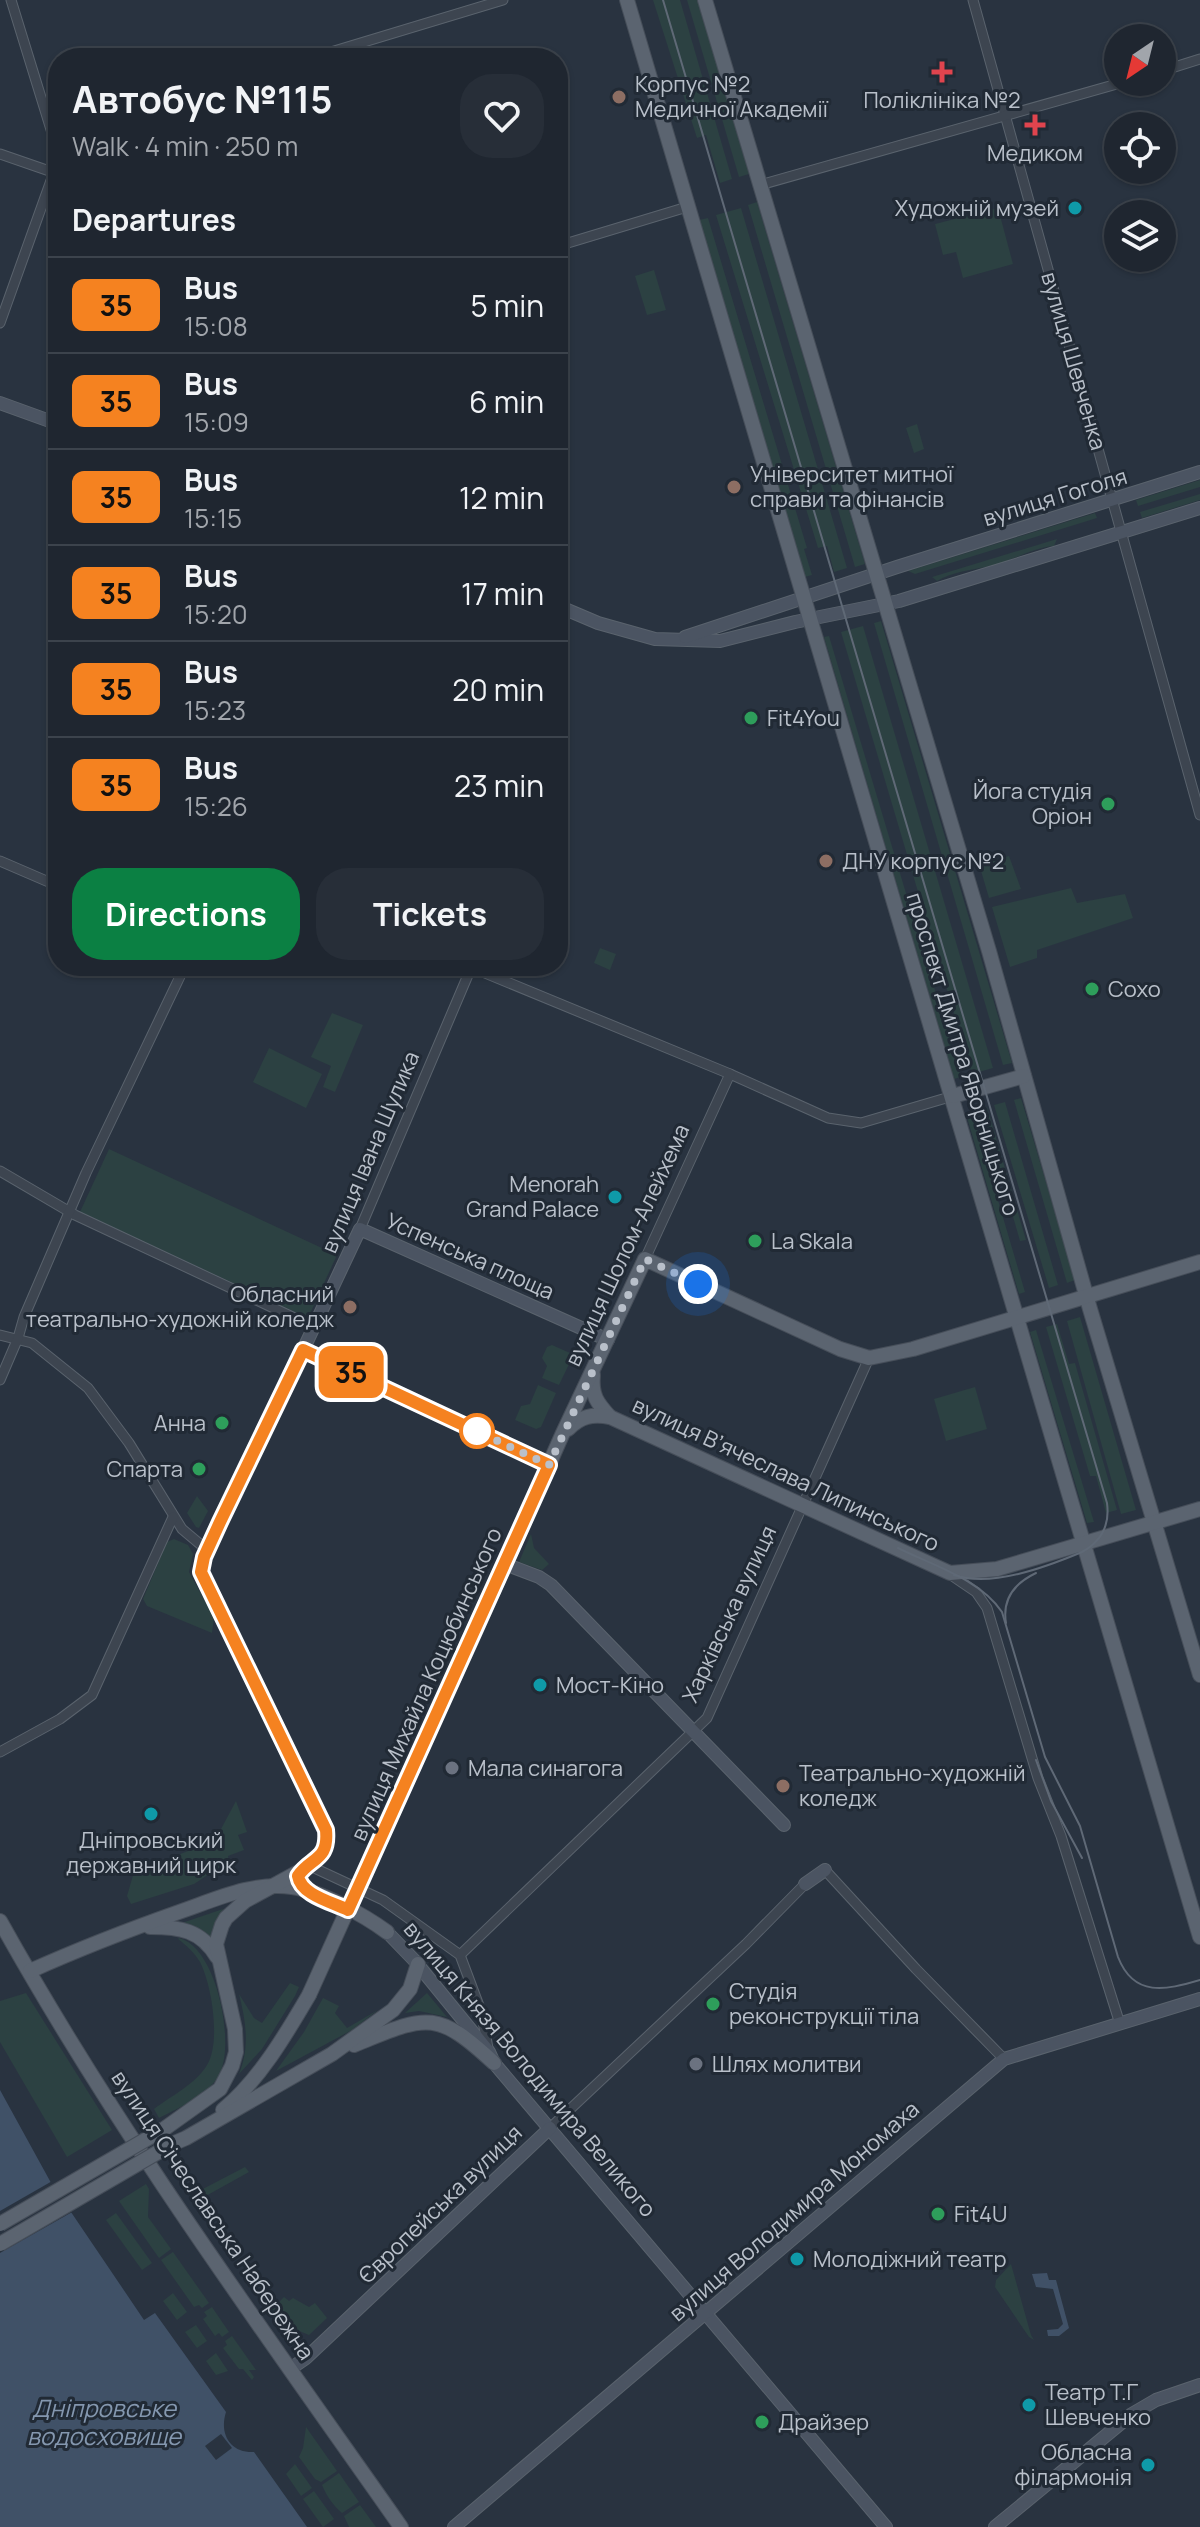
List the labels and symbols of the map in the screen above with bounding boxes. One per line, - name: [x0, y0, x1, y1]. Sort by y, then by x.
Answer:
- north arrow: [1104, 24, 1176, 96]
- marker: Поліклініка №2: [931, 61, 953, 83]
- place label: Корпус №2 Медичної Академії: [635, 69, 829, 124]
- place label: Поліклініка №2: [863, 85, 1021, 115]
- marker: Корпус №2 Медичної Академії: [610, 88, 628, 106]
- marker: Медиком: [1024, 114, 1046, 136]
- place label: Медиком: [987, 138, 1083, 168]
- place label: Художній музей: [895, 193, 1059, 223]
- marker: Художній музей: [1066, 199, 1084, 217]
- street label: вулиця Шевченка: [1034, 269, 1114, 453]
- place label: Університет митної справи та фінансів: [750, 459, 954, 514]
- street label: вулиця Гоголя: [979, 461, 1131, 533]
- marker: Університет митної справи та фінансів: [725, 478, 743, 496]
- place label: Fit4You: [767, 703, 840, 733]
- marker: Fit4You: [742, 709, 760, 727]
- place label: Йога студія Оріон: [973, 776, 1092, 831]
- marker: Йога студія Оріон: [1099, 795, 1117, 813]
- place label: ДНУ корпус №2: [842, 846, 1004, 876]
- marker: ДНУ корпус №2: [817, 852, 835, 870]
- street label: проспект Дмитра Яворницького: [899, 889, 1027, 1219]
- place label: Сохо: [1108, 974, 1161, 1004]
- marker: Сохо: [1083, 980, 1101, 998]
- street label: вулиця Івана Шулика: [314, 1047, 426, 1257]
- street label: вулиця Шолом-Алейхема: [558, 1119, 696, 1371]
- place label: Menorah Grand Palace: [466, 1169, 599, 1224]
- marker: Menorah Grand Palace: [606, 1188, 624, 1206]
- street label: Успенська площа: [381, 1205, 559, 1307]
- place label: La Skala: [771, 1226, 853, 1256]
- marker: La Skala: [746, 1232, 764, 1250]
- your location: [678, 1264, 718, 1304]
- place label: Обласний театрально-художній коледж: [26, 1279, 335, 1334]
- marker: Обласний театрально-художній коледж: [341, 1298, 359, 1316]
- line badge: 35: [315, 1346, 387, 1398]
- street label: вулиця Вʼячеслава Липинського: [628, 1390, 944, 1558]
- place label: Анна: [154, 1408, 206, 1438]
- marker: Анна: [213, 1414, 231, 1432]
- unlabelled marker: [460, 1414, 494, 1448]
- place label: Спарта: [107, 1454, 183, 1484]
- marker: Спарта: [190, 1460, 208, 1478]
- street label: Харківська вулиця: [675, 1521, 783, 1707]
- street label: вулиця Михайла Коцюбинського: [343, 1523, 509, 1845]
- place label: Мост-Кіно: [556, 1670, 664, 1700]
- marker: Мост-Кіно: [531, 1676, 549, 1694]
- place label: Мала синагога: [468, 1753, 623, 1783]
- place label: Театрально-художній коледж: [799, 1758, 1025, 1813]
- marker: Мала синагога: [443, 1759, 461, 1777]
- marker: Театрально-художній коледж: [774, 1777, 792, 1795]
- marker: Дніпровський державний цирк: [142, 1805, 160, 1823]
- place label: Дніпровський державний цирк: [66, 1825, 237, 1880]
- street label: вулиця Князя Володимира Великого: [397, 1915, 663, 2223]
- place label: Студія реконструкції тіла: [729, 1976, 919, 2031]
- marker: Студія реконструкції тіла: [704, 1995, 722, 2013]
- place label: Шлях молитви: [712, 2049, 862, 2079]
- marker: Шлях молитви: [687, 2055, 705, 2073]
- street label: вулиця Січеславська Набережна: [105, 2064, 321, 2366]
- street label: вулиця Володимира Мономаха: [663, 2094, 925, 2328]
- street label: Європейська вулиця: [352, 2118, 528, 2290]
- place label: Fit4U: [954, 2199, 1007, 2229]
- marker: Fit4U: [929, 2205, 947, 2223]
- place label: Молодіжний театр: [813, 2244, 1006, 2274]
- marker: Молодіжний театр: [788, 2250, 806, 2268]
- place label: Театр Т.Г Шевченко: [1045, 2377, 1151, 2432]
- water label: Дніпровське водосховище: [27, 2391, 183, 2452]
- marker: Театр Т.Г Шевченко: [1020, 2396, 1038, 2414]
- place label: Драйзер: [778, 2407, 869, 2437]
- marker: Драйзер: [753, 2413, 771, 2431]
- place label: Обласна філармонія: [1015, 2437, 1132, 2492]
- marker: Обласна філармонія: [1139, 2456, 1157, 2474]

